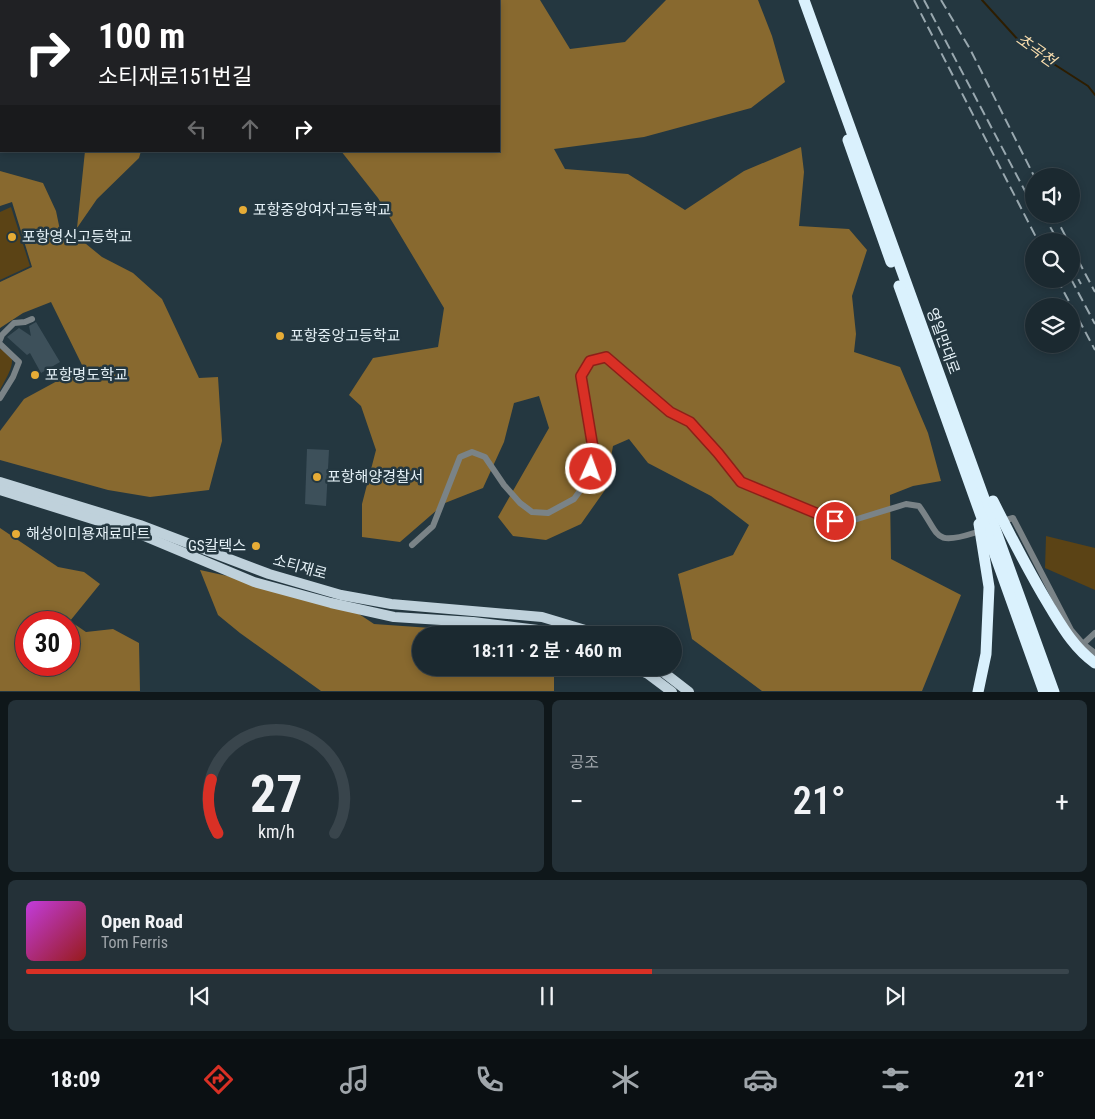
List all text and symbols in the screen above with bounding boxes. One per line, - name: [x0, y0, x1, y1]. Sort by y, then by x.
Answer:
- text: 100 m: [98, 16, 185, 57]
- icon: right: [15, 20, 80, 85]
- water label: 초곡천: [1013, 29, 1061, 72]
- text: 소티재로151번길: [98, 64, 252, 89]
- icon: left: [183, 115, 211, 143]
- icon: ahead: [236, 115, 264, 143]
- icon: right: [289, 115, 317, 143]
- map controls: [1025, 168, 1080, 353]
- button: sound: [1025, 168, 1080, 223]
- place label: 포항중앙여자고등학교: [253, 201, 391, 219]
- marker: 포항중앙여자고등학교: [237, 204, 249, 216]
- place label: 포항영신고등학교: [22, 228, 132, 246]
- marker: 포항영신고등학교: [6, 231, 18, 243]
- button: search: [1025, 233, 1080, 288]
- button: layers: [1025, 298, 1080, 353]
- street label: 영일만대로: [923, 305, 963, 377]
- place label: 포항중앙고등학교: [290, 327, 400, 345]
- marker: 포항중앙고등학교: [274, 330, 286, 342]
- place label: 포항명도학교: [45, 366, 128, 384]
- marker: 포항명도학교: [29, 369, 41, 381]
- position arrow: [564, 442, 616, 494]
- place label: 포항해양경찰서: [327, 468, 424, 486]
- marker: 포항해양경찰서: [311, 471, 323, 483]
- pin: [814, 500, 856, 542]
- icon: arrive: [821, 507, 849, 535]
- place label: 해성이미용재료마트: [26, 525, 150, 543]
- marker: 해성이미용재료마트: [10, 528, 22, 540]
- place label: GS칼텍스: [188, 537, 246, 555]
- marker: GS칼텍스: [250, 540, 262, 552]
- street label: 소티재로: [271, 551, 329, 583]
- speed limit sign: 30: [15, 611, 80, 676]
- text: 18:11 · 2 분 · 460 m: [472, 639, 622, 662]
- text: 공조: [570, 753, 599, 772]
- text: 27: [249, 764, 302, 825]
- text: 21°: [793, 779, 846, 823]
- text: −: [570, 785, 584, 818]
- text: +: [1055, 785, 1069, 818]
- text: km/h: [257, 821, 294, 842]
- text: Open Road: [101, 910, 183, 933]
- text: Tom Ferris: [101, 933, 168, 952]
- icon: previous: [186, 982, 214, 1010]
- icon: pause: [533, 982, 561, 1010]
- icon: next: [881, 982, 909, 1010]
- icon: directions: [201, 1062, 236, 1097]
- icon: music: [337, 1062, 372, 1097]
- icon: phone: [472, 1062, 507, 1097]
- icon: climate: [608, 1062, 643, 1097]
- icon: car: [743, 1062, 778, 1097]
- icon: filters: [878, 1062, 913, 1097]
- text: 18:09: [50, 1067, 101, 1092]
- text: 21°: [1014, 1067, 1045, 1092]

